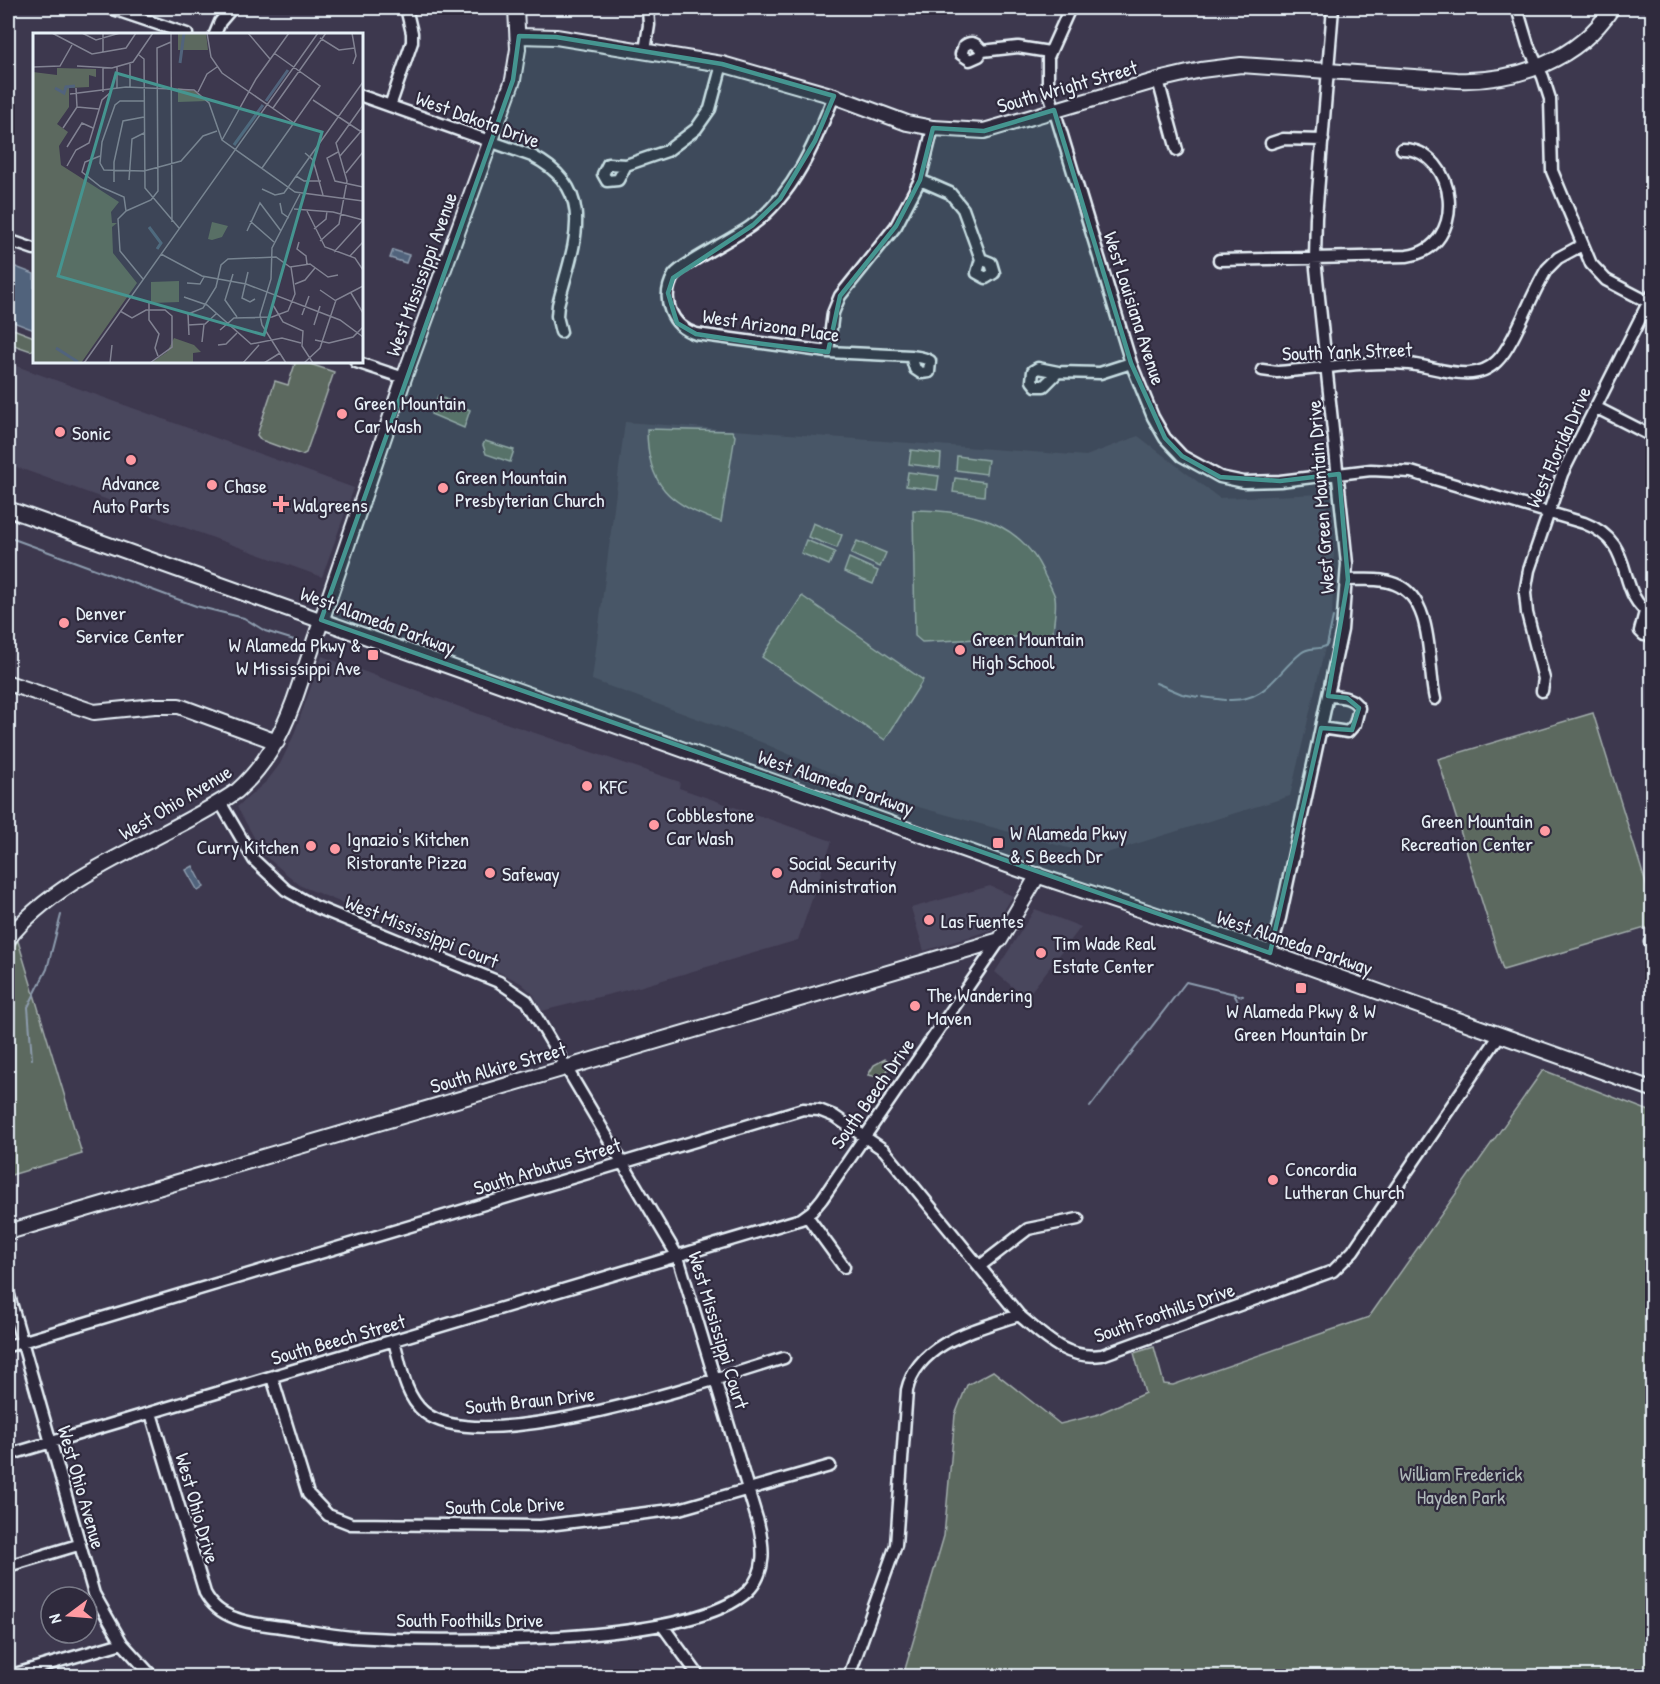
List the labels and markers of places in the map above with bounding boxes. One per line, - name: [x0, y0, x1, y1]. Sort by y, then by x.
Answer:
- place label: Green Mountain Car Wash: [354, 389, 466, 439]
- marker: Green Mountain Car Wash: [335, 407, 349, 421]
- place label: Sonic: [72, 419, 111, 446]
- marker: Sonic: [53, 425, 67, 439]
- marker: Advance Auto Parts: [124, 453, 138, 467]
- place label: Green Mountain Presbyterian Church: [455, 463, 604, 513]
- place label: Advance Auto Parts: [92, 469, 170, 519]
- place label: Chase: [224, 472, 267, 499]
- marker: Chase: [205, 478, 219, 492]
- marker: Green Mountain Presbyterian Church: [436, 481, 450, 495]
- place label: Walgreens: [293, 491, 368, 518]
- marker: Walgreens: [274, 497, 288, 511]
- place label: Denver Service Center: [76, 599, 184, 649]
- marker: Denver Service Center: [57, 616, 71, 630]
- place label: Green Mountain High School: [972, 625, 1084, 675]
- place label: W Alameda Pkwy & W Mississippi Ave: [229, 631, 361, 681]
- marker: Green Mountain High School: [953, 643, 967, 657]
- marker: W Alameda Pkwy & W Mississippi Ave: [366, 648, 380, 662]
- place label: KFC: [599, 773, 628, 800]
- marker: KFC: [580, 779, 594, 793]
- place label: Cobblestone Car Wash: [666, 801, 754, 851]
- place label: Green Mountain Recreation Center: [1401, 807, 1533, 857]
- marker: Cobblestone Car Wash: [647, 818, 661, 832]
- place label: W Alameda Pkwy & S Beech Dr: [1010, 819, 1127, 869]
- marker: Green Mountain Recreation Center: [1538, 824, 1552, 838]
- place label: Ignazio's Kitchen Ristorante Pizza: [347, 825, 469, 875]
- place label: Curry Kitchen: [197, 833, 299, 860]
- marker: W Alameda Pkwy & S Beech Dr: [991, 836, 1005, 850]
- marker: Curry Kitchen: [304, 839, 318, 853]
- marker: Ignazio's Kitchen Ristorante Pizza: [328, 842, 342, 856]
- place label: Social Security Administration: [789, 849, 897, 899]
- place label: Safeway: [502, 860, 560, 887]
- marker: Safeway: [483, 866, 497, 880]
- marker: Social Security Administration: [770, 866, 784, 880]
- place label: Las Fuentes: [941, 907, 1024, 934]
- marker: Las Fuentes: [922, 913, 936, 927]
- place label: Tim Wade Real Estate Center: [1053, 929, 1156, 979]
- marker: Tim Wade Real Estate Center: [1034, 946, 1048, 960]
- place label: The Wandering Maven: [927, 981, 1032, 1031]
- marker: W Alameda Pkwy & W Green Mountain Dr: [1294, 981, 1308, 995]
- place label: W Alameda Pkwy & W Green Mountain Dr: [1226, 997, 1376, 1047]
- marker: The Wandering Maven: [908, 999, 922, 1013]
- place label: Concordia Lutheran Church: [1285, 1155, 1404, 1205]
- marker: Concordia Lutheran Church: [1266, 1173, 1280, 1187]

